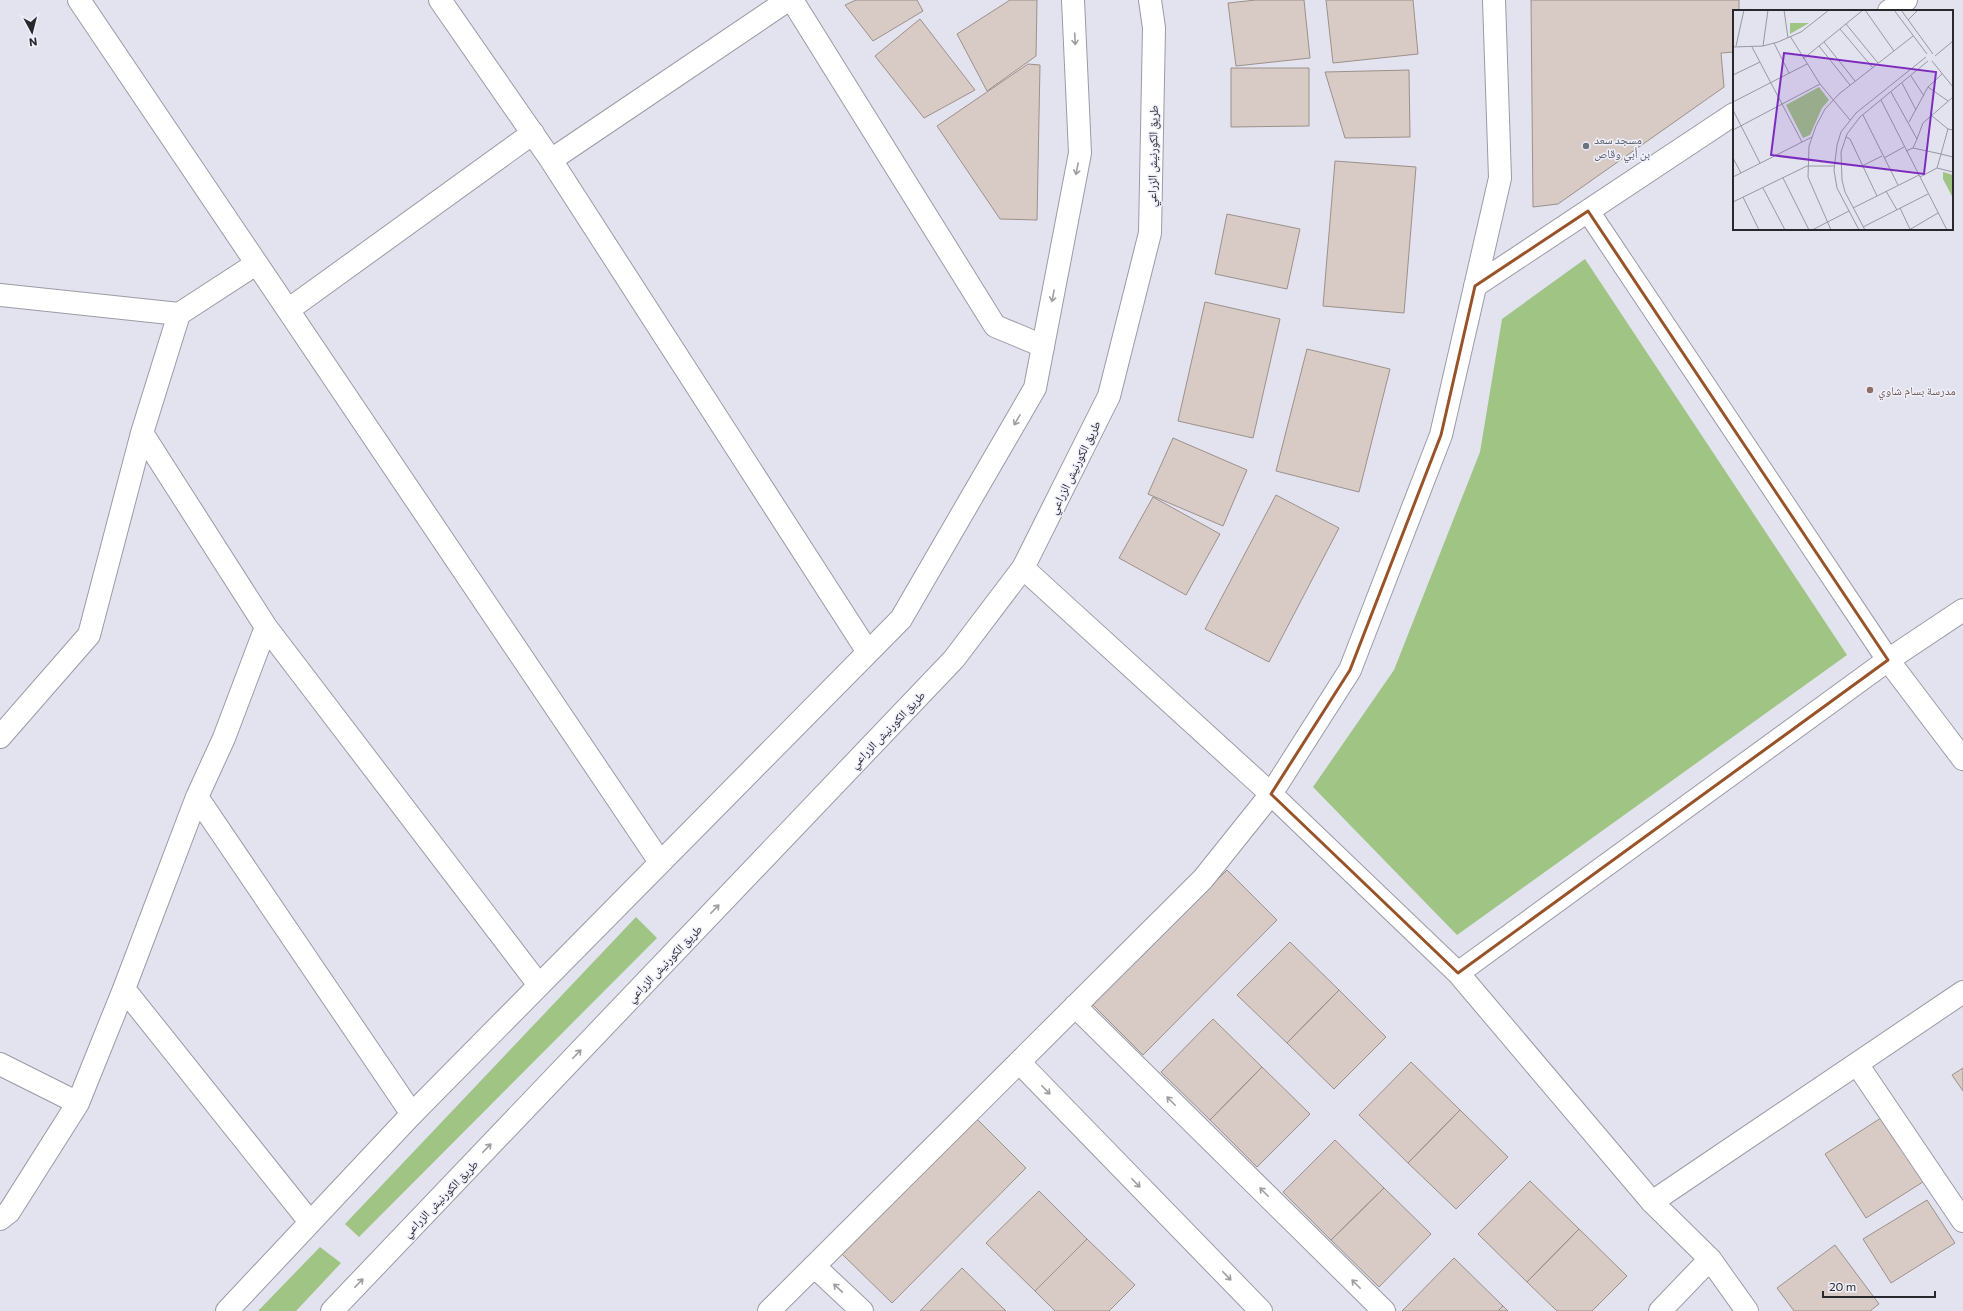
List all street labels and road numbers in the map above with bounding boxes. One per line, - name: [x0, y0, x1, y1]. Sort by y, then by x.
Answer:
- street label: طريق الكورنيش الزراعي: [1144, 105, 1164, 207]
- street label: طريق الكورنيش الزراعي: [1045, 418, 1106, 518]
- street label: طريق الكورنيش الزراعي: [846, 687, 930, 773]
- street label: طريق الكورنيش الزراعي: [623, 921, 707, 1007]
- street label: طريق الكورنيش الزراعي: [399, 1156, 483, 1242]

